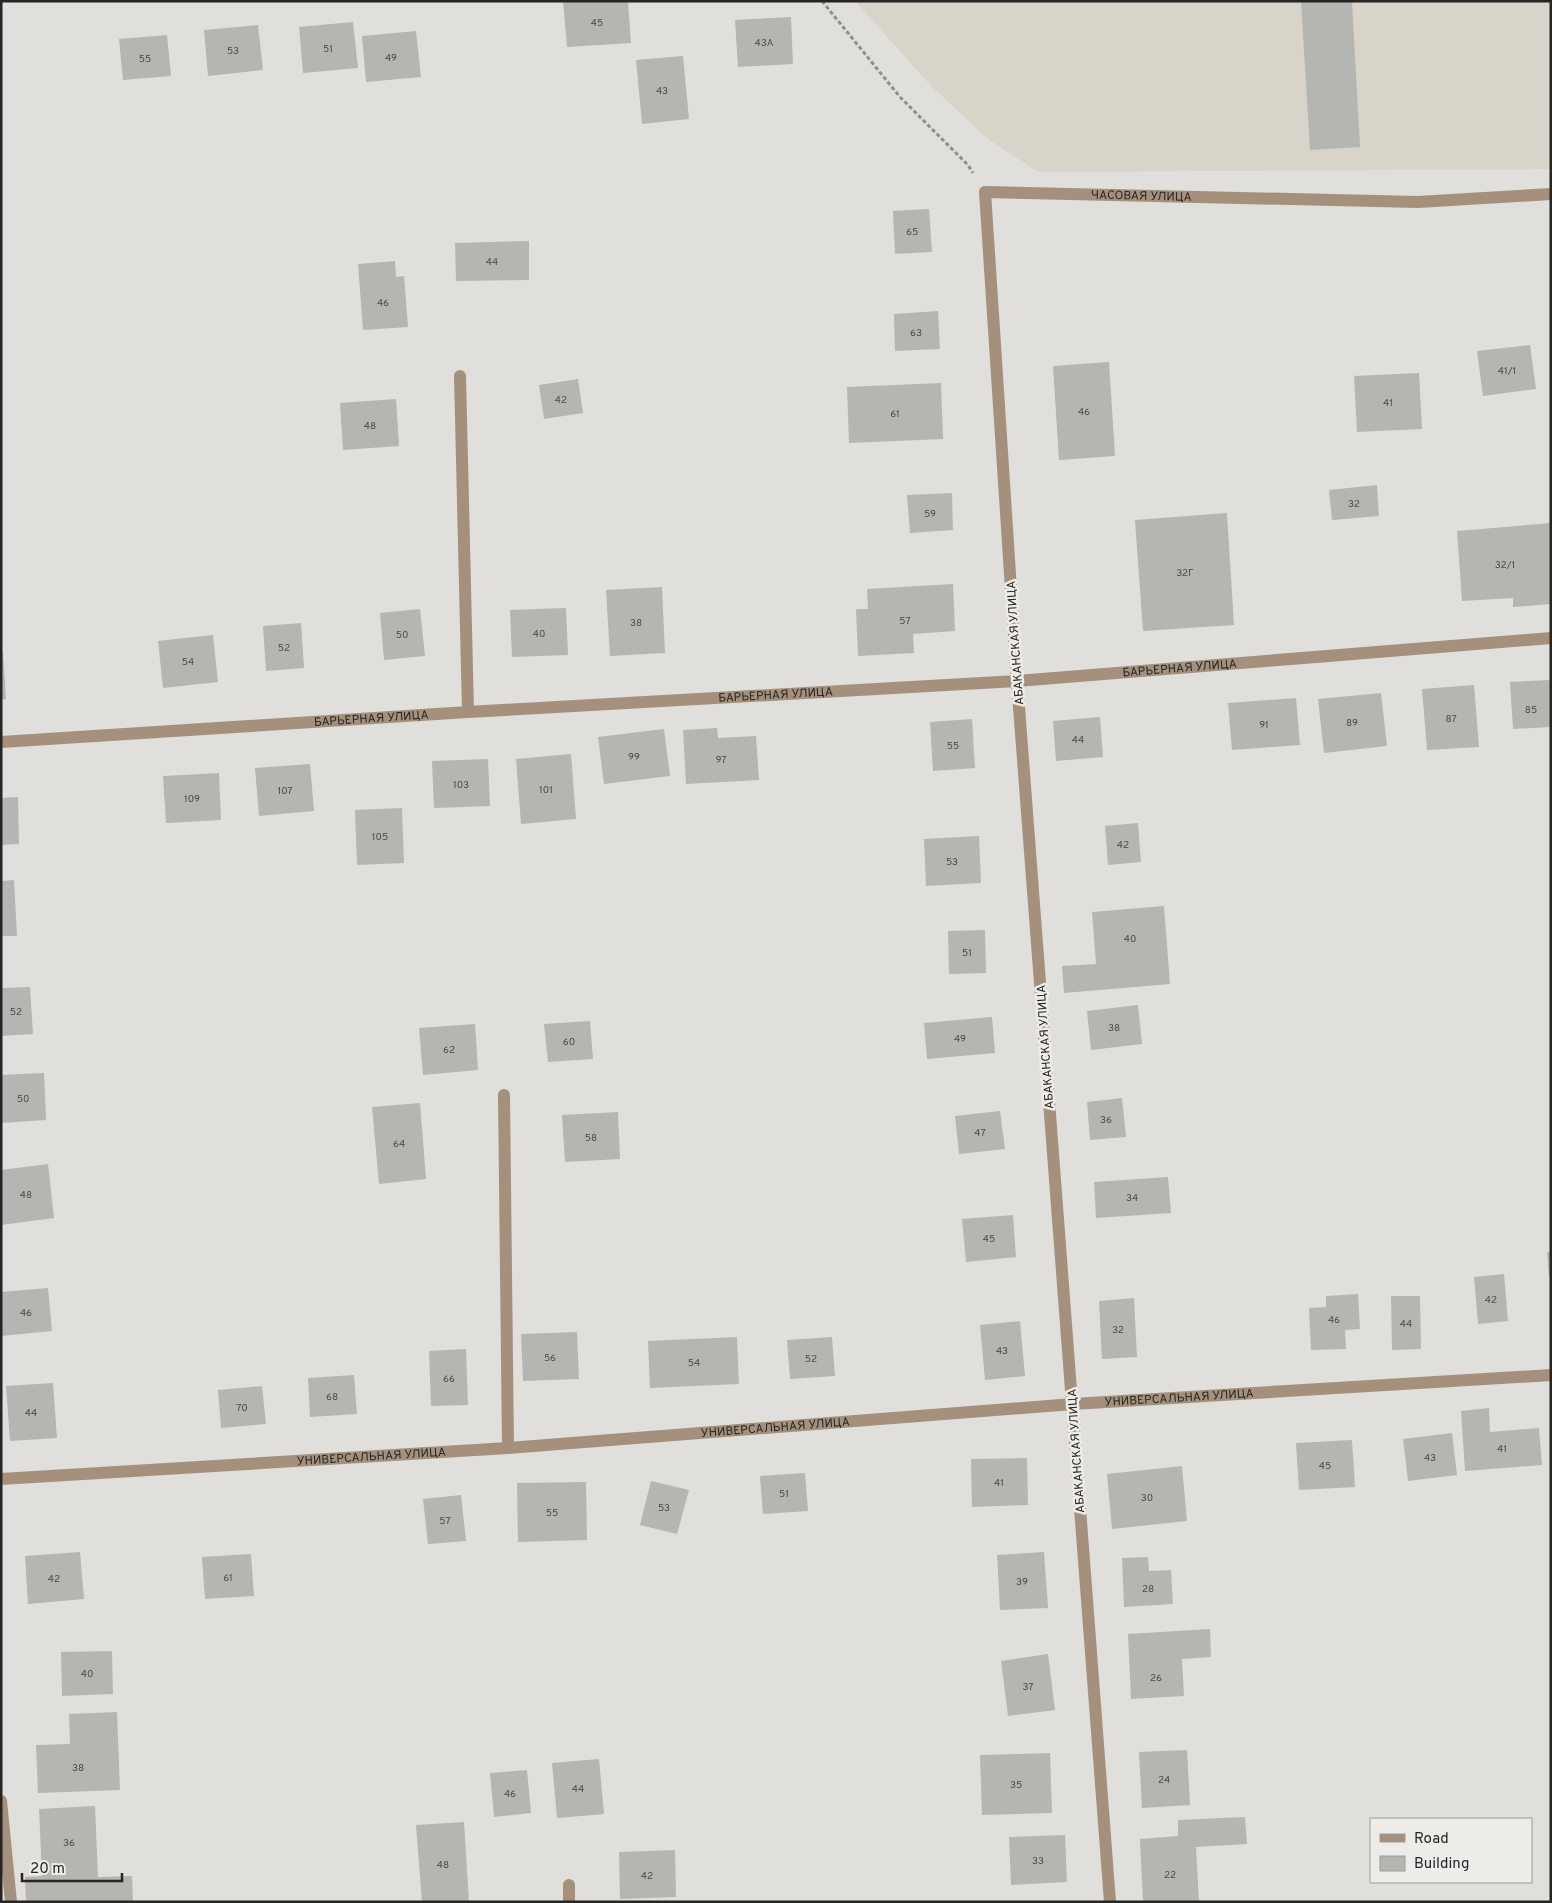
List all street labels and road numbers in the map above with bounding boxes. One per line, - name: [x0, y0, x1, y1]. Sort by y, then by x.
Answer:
- street label: ЧАСОВАЯ УЛИЦА: [1091, 187, 1192, 206]
- street label: АБАКАНСКАЯ УЛИЦА: [1004, 580, 1028, 706]
- street label: БАРЬЕРНАЯ УЛИЦА: [1122, 656, 1238, 681]
- street label: БАРЬЕРНАЯ УЛИЦА: [718, 684, 833, 707]
- street label: БАРЬЕРНАЯ УЛИЦА: [313, 708, 429, 731]
- street label: АБАКАНСКАЯ УЛИЦА: [1034, 984, 1058, 1110]
- street label: УНИВЕРСАЛЬНАЯ УЛИЦА: [1104, 1386, 1254, 1411]
- street label: АБАКАНСКАЯ УЛИЦА: [1065, 1388, 1089, 1514]
- street label: УНИВЕРСАЛЬНАЯ УЛИЦА: [700, 1414, 850, 1442]
- street label: УНИВЕРСАЛЬНАЯ УЛИЦА: [296, 1445, 446, 1470]

